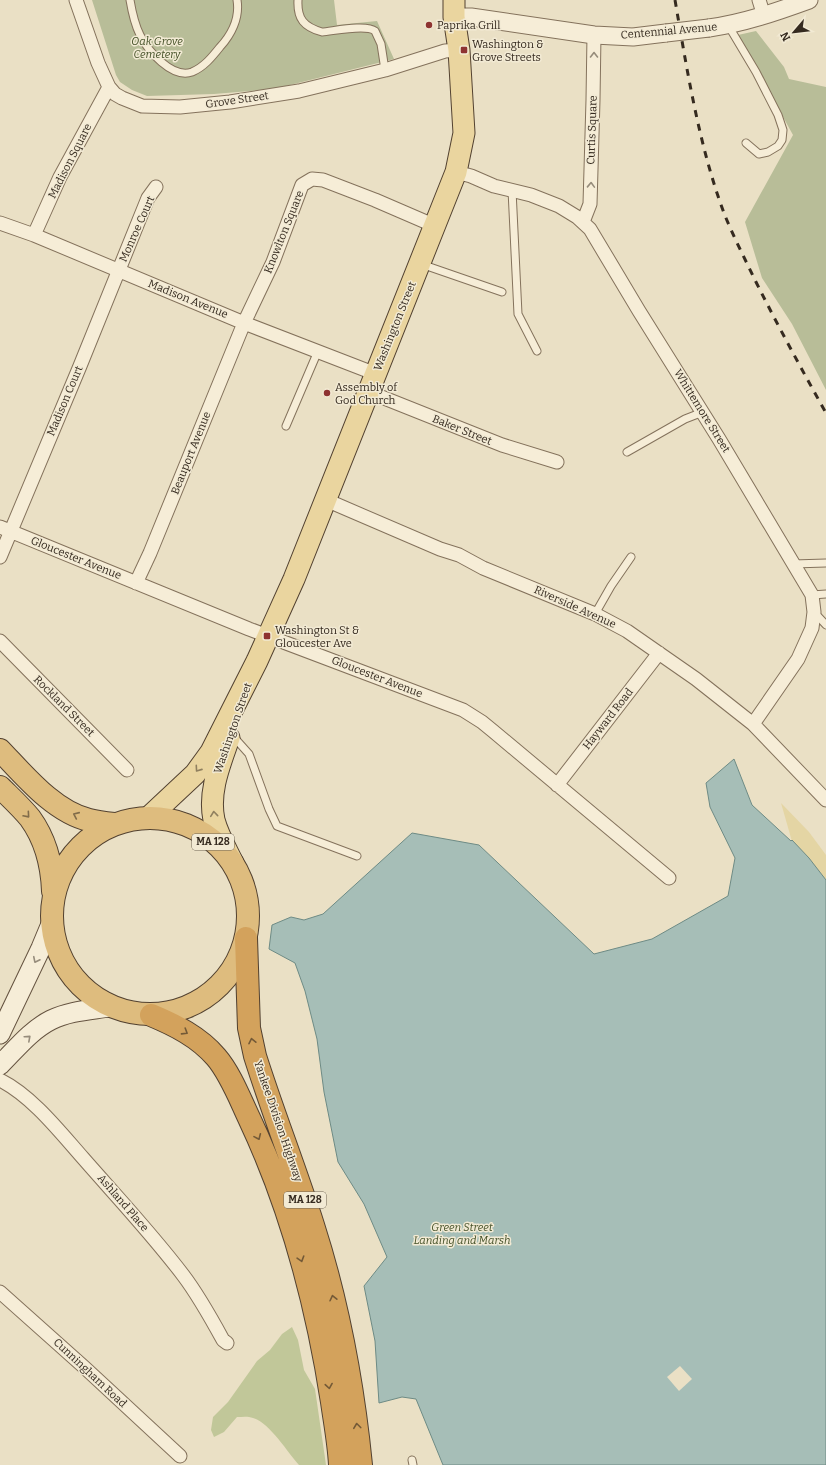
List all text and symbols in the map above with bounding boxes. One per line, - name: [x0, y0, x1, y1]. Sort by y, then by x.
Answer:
- north arrow: [774, 12, 814, 52]
- place label: Paprika Grill: [437, 19, 500, 32]
- marker: Paprika Grill: [424, 20, 434, 30]
- street label: Centennial Avenue: [620, 20, 718, 42]
- text: N: [778, 29, 793, 43]
- park label: Oak Grove Cemetery: [131, 35, 183, 61]
- place label: Washington & Grove Streets: [472, 38, 544, 64]
- marker: Washington & Grove Streets: [459, 45, 469, 55]
- one-way arrow: [590, 52, 598, 58]
- street label: Grove Street: [205, 89, 269, 111]
- street label: Curtis Square: [584, 95, 600, 165]
- street label: Madison Square: [45, 121, 95, 201]
- one-way arrow: [586, 182, 595, 188]
- street label: Knowlton Square: [261, 189, 307, 275]
- street label: Monroe Court: [117, 194, 157, 264]
- street label: Madison Avenue: [146, 277, 230, 321]
- street label: Washington Street: [371, 279, 419, 373]
- street label: Madison Court: [44, 364, 86, 438]
- street label: Whittemore Street: [671, 367, 733, 455]
- place label: Assembly of God Church: [335, 381, 398, 407]
- marker: Assembly of God Church: [322, 388, 332, 398]
- street label: Beauport Avenue: [168, 410, 214, 496]
- street label: Baker Street: [430, 412, 494, 448]
- street label: Gloucester Avenue: [29, 534, 123, 582]
- street label: Riverside Avenue: [532, 583, 618, 631]
- place label: Washington St & Gloucester Ave: [275, 624, 360, 650]
- marker: Washington St & Gloucester Ave: [262, 631, 272, 641]
- street label: Gloucester Avenue: [330, 654, 424, 700]
- street label: Rockland Street: [31, 673, 97, 739]
- street label: Washington Street: [211, 681, 255, 775]
- street label: Hayward Road: [580, 685, 636, 752]
- one-way arrow: [195, 765, 203, 772]
- one-way arrow: [22, 811, 29, 818]
- one-way arrow: [210, 811, 219, 817]
- one-way arrow: [72, 812, 80, 820]
- road number: MA 128: [192, 834, 234, 850]
- one-way arrow: [33, 955, 41, 963]
- one-way arrow: [181, 1028, 188, 1035]
- one-way arrow: [23, 1035, 31, 1042]
- one-way arrow: [249, 1038, 257, 1044]
- street label: Yankee Division Highway: [251, 1059, 305, 1184]
- one-way arrow: [253, 1132, 261, 1140]
- street label: Ashland Place: [95, 1172, 151, 1234]
- road number: MA 128: [284, 1192, 326, 1208]
- park label: Green Street Landing and Marsh: [414, 1221, 510, 1247]
- one-way arrow: [296, 1256, 305, 1263]
- one-way arrow: [330, 1295, 338, 1302]
- street label: Cunningham Road: [51, 1336, 130, 1411]
- one-way arrow: [324, 1383, 333, 1389]
- one-way arrow: [353, 1423, 362, 1429]

